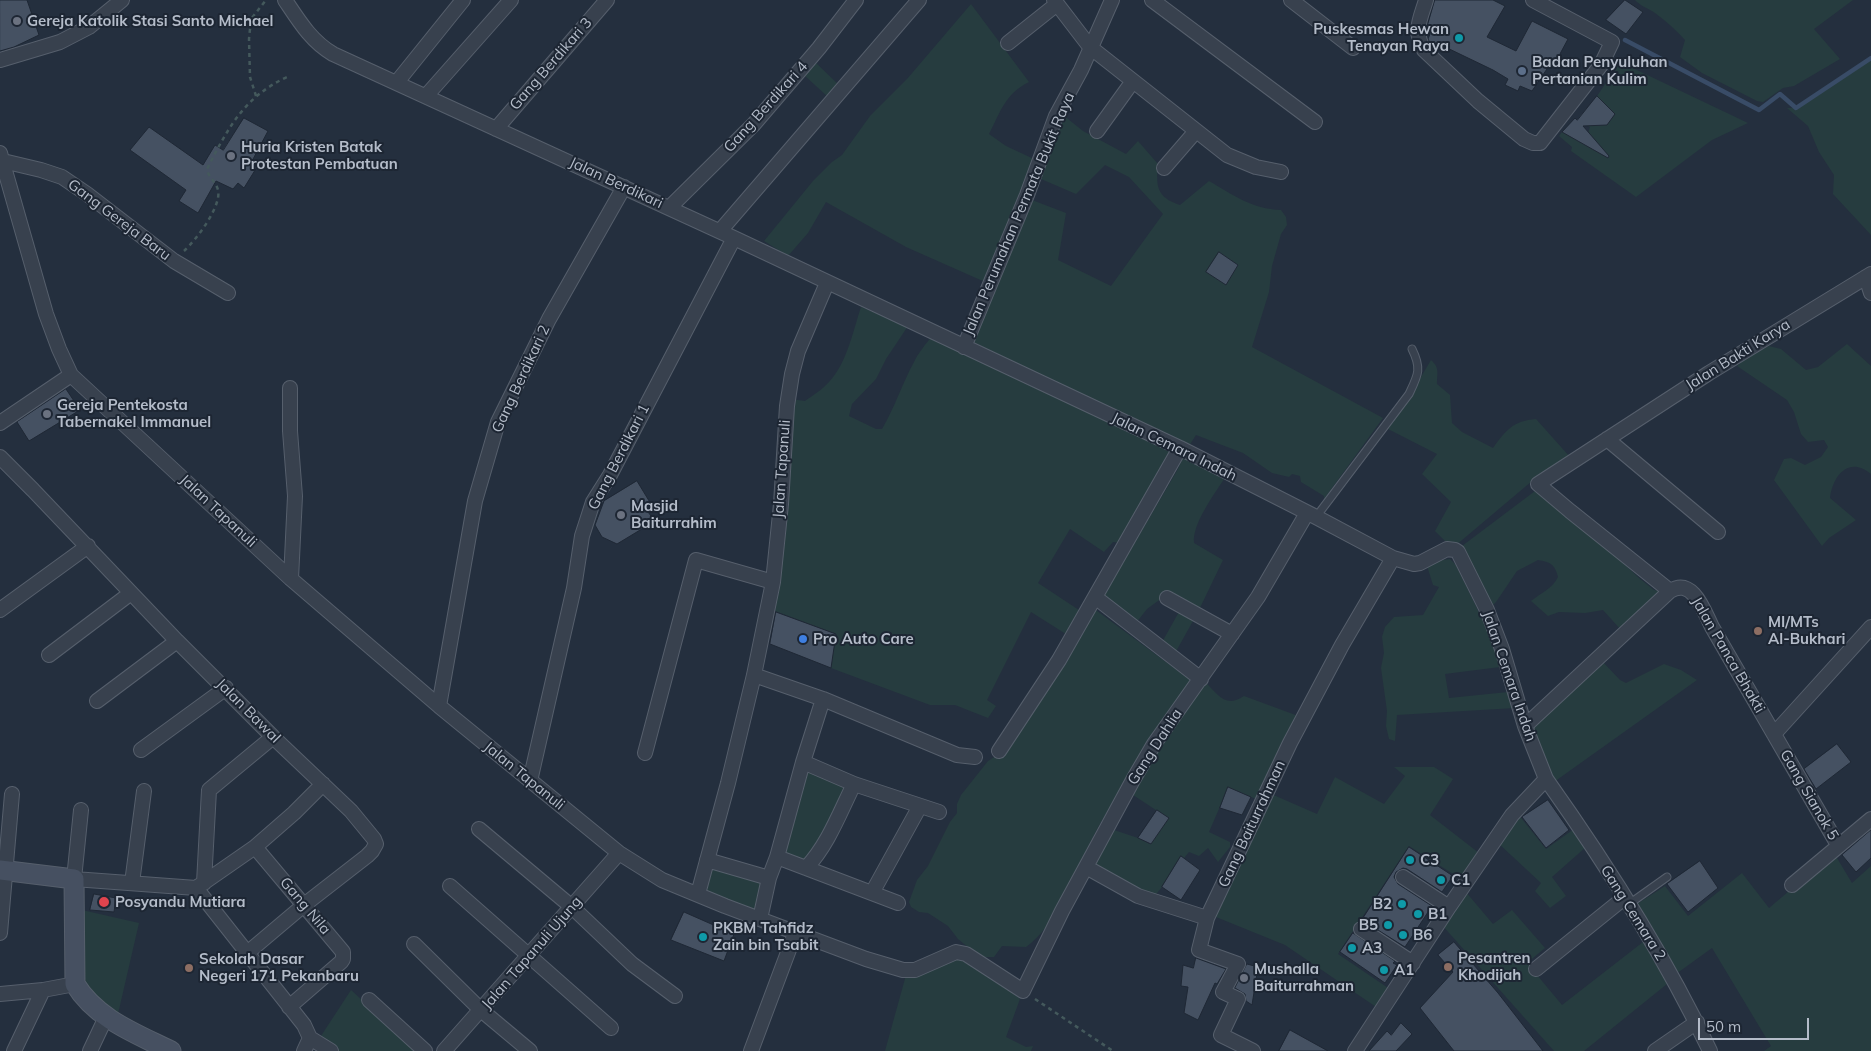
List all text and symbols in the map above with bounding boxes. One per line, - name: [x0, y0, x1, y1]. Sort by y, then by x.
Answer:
- place label: Gereja Katolik Stasi Santo Michael: [27, 12, 273, 30]
- street label: Gang Berdikari 3: [506, 14, 596, 114]
- marker: Gereja Katolik Stasi Santo Michael: [11, 15, 23, 27]
- place label: Puskesmas Hewan Tenayan Raya: [1313, 20, 1449, 55]
- marker: Puskesmas Hewan Tenayan Raya: [1453, 32, 1465, 44]
- place label: Badan Penyuluhan Pertanian Kulim: [1532, 53, 1668, 88]
- street label: Gang Berdikari 4: [720, 58, 812, 156]
- marker: Badan Penyuluhan Pertanian Kulim: [1516, 65, 1528, 77]
- street label: Jalan Perumahan Permata Bukit Raya: [959, 90, 1079, 338]
- place label: Huria Kristen Batak Protestan Pembatuan: [241, 138, 398, 173]
- marker: Huria Kristen Batak Protestan Pembatuan: [225, 150, 237, 162]
- street label: Jalan Berdikari: [566, 153, 666, 213]
- street label: Gang Gereja Baru: [64, 175, 174, 265]
- street label: Jalan Bakti Karya: [1682, 316, 1794, 394]
- street label: Gang Berdikari 2: [488, 322, 554, 436]
- place label: Gereja Pentekosta Tabernakel Immanuel: [57, 396, 211, 431]
- street label: Gang Berdikari 1: [585, 401, 653, 513]
- marker: Gereja Pentekosta Tabernakel Immanuel: [41, 408, 53, 420]
- street label: Jalan Cemara Indah: [1108, 409, 1240, 485]
- street label: Jalan Tapanuli: [770, 419, 794, 519]
- street label: Jalan Tapanuli: [176, 471, 260, 551]
- place label: Masjid Baiturrahim: [631, 497, 717, 532]
- marker: Masjid Baiturrahim: [615, 509, 627, 521]
- street label: Jalan Panca Bhakti: [1687, 594, 1769, 716]
- street label: Jalan Cemara Indah: [1478, 608, 1540, 744]
- place label: MI/MTs Al-Bukhari: [1768, 613, 1845, 648]
- marker: MI/MTs Al-Bukhari: [1752, 625, 1764, 637]
- place label: Pro Auto Care: [813, 630, 914, 648]
- marker: Pro Auto Care: [797, 633, 809, 645]
- street label: Jalan Bawal: [212, 675, 284, 747]
- street label: Gang Dahlia: [1124, 706, 1186, 788]
- street label: Jalan Tapanuli: [480, 738, 568, 814]
- street label: Gang Sianok 5: [1776, 746, 1842, 844]
- street label: Gang Baiturrahman: [1215, 758, 1289, 890]
- place label: C3: [1420, 851, 1439, 869]
- marker: C3: [1404, 854, 1416, 866]
- street label: Gang Cemara 2: [1596, 862, 1670, 964]
- place label: C1: [1451, 871, 1470, 889]
- street label: Gang Nila: [276, 874, 334, 938]
- marker: C1: [1435, 874, 1447, 886]
- place label: Posyandu Mutiara: [115, 893, 246, 911]
- street label: Jalan Tapanuli Ujung: [478, 893, 586, 1013]
- marker: Posyandu Mutiara: [97, 895, 111, 909]
- place label: B2: [1373, 895, 1392, 913]
- marker: B2: [1396, 898, 1408, 910]
- place label: B1: [1428, 905, 1447, 923]
- marker: B1: [1412, 908, 1424, 920]
- place label: B5: [1359, 916, 1378, 934]
- place label: PKBM Tahfidz Zain bin Tsabit: [713, 919, 819, 954]
- marker: B5: [1382, 919, 1394, 931]
- place label: B6: [1413, 926, 1432, 944]
- marker: B6: [1397, 929, 1409, 941]
- marker: PKBM Tahfidz Zain bin Tsabit: [697, 931, 709, 943]
- place label: A3: [1362, 939, 1382, 957]
- marker: A3: [1346, 942, 1358, 954]
- place label: Pesantren Khodijah: [1458, 949, 1530, 984]
- place label: Sekolah Dasar Negeri 171 Pekanbaru: [199, 950, 359, 985]
- place label: Mushalla Baiturrahman: [1254, 960, 1354, 995]
- place label: A1: [1394, 961, 1414, 979]
- marker: Pesantren Khodijah: [1442, 961, 1454, 973]
- marker: Sekolah Dasar Negeri 171 Pekanbaru: [183, 962, 195, 974]
- marker: A1: [1378, 964, 1390, 976]
- marker: Mushalla Baiturrahman: [1238, 972, 1250, 984]
- scale bar: [1701, 1008, 1812, 1040]
- text: 50 m: [1706, 1017, 1741, 1036]

